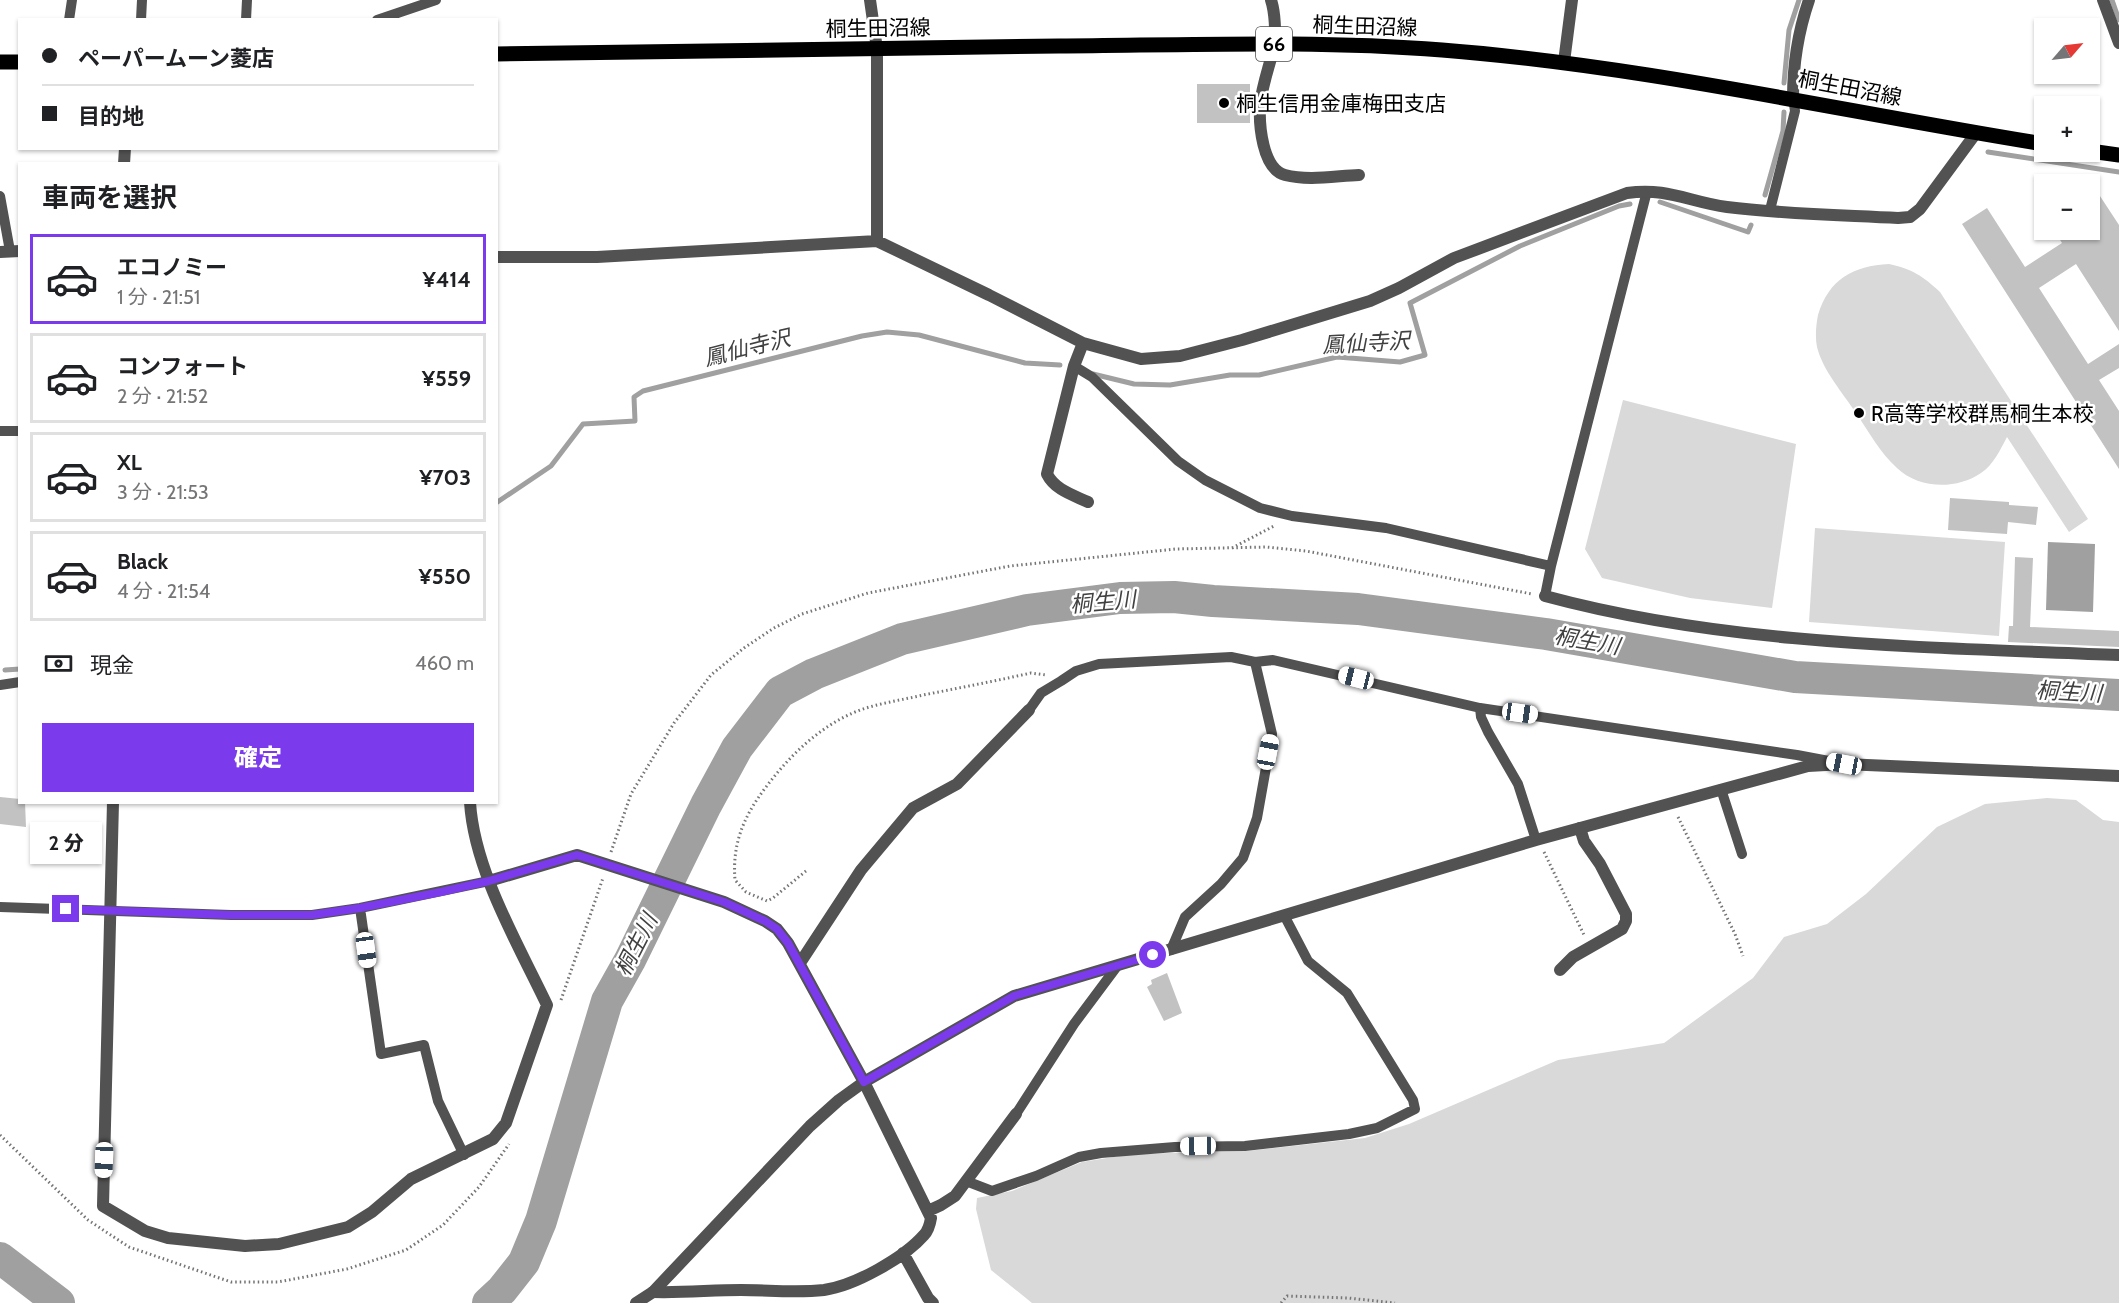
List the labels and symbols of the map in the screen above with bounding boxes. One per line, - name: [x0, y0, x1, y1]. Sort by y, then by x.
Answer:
- street label: 桐生田沼線: [1312, 12, 1418, 40]
- street label: 桐生田沼線: [825, 15, 931, 41]
- north arrow: [2034, 18, 2100, 84]
- road number: 66: [1256, 27, 1292, 61]
- street label: 桐生田沼線: [1796, 66, 1904, 110]
- place label: 桐生信用金庫梅田支店: [1236, 91, 1446, 116]
- marker: 桐生信用金庫梅田支店: [1217, 96, 1231, 110]
- water label: 鳳仙寺沢: [701, 324, 796, 372]
- water label: 鳳仙寺沢: [1321, 327, 1414, 359]
- place label: R高等学校群馬桐生本校: [1871, 401, 2094, 426]
- marker: R高等学校群馬桐生本校: [1852, 406, 1866, 420]
- water label: 桐生川: [1069, 586, 1139, 618]
- water label: 桐生川: [1552, 622, 1624, 660]
- car: [1336, 665, 1376, 691]
- water label: 桐生川: [2035, 677, 2105, 707]
- car: [1501, 702, 1539, 724]
- car: [1256, 733, 1280, 771]
- car: [1825, 752, 1863, 776]
- callout: 2 分: [30, 822, 102, 864]
- route end: [52, 895, 79, 922]
- water label: 桐生川: [609, 908, 664, 981]
- car: [355, 931, 377, 969]
- route start: [1139, 941, 1166, 968]
- car: [1180, 1137, 1216, 1155]
- car: [94, 1142, 114, 1178]

